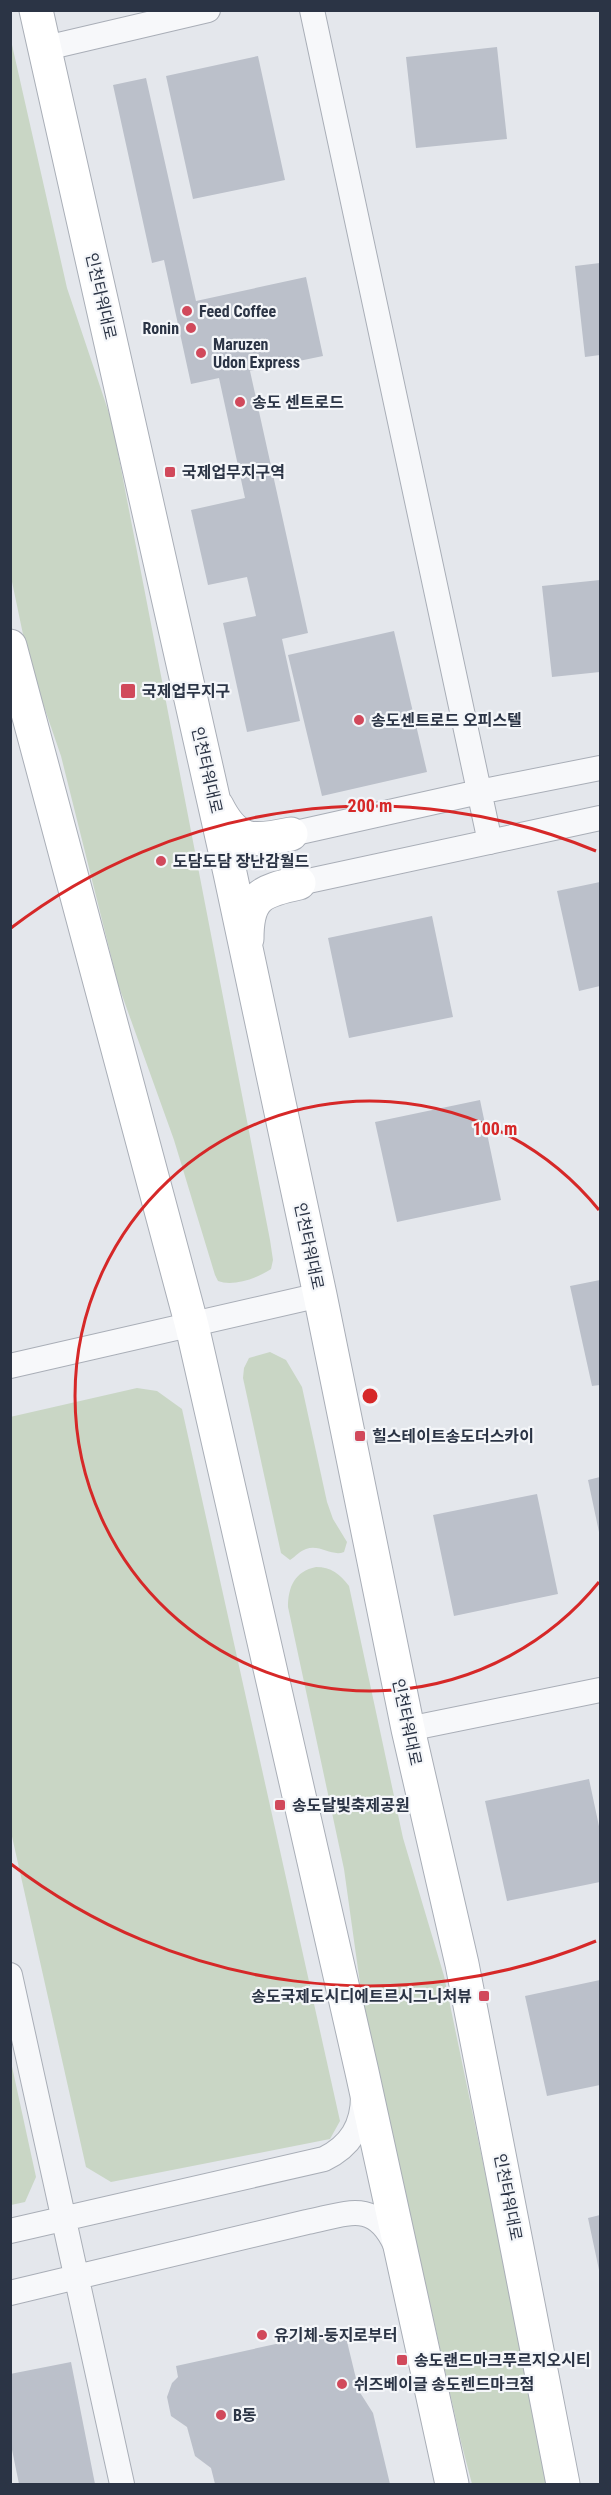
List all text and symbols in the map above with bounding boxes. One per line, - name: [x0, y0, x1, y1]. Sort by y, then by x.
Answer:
- street label: 인천타워대로: [82, 251, 120, 341]
- place label: Feed Coffee: [199, 302, 276, 321]
- marker: Feed Coffee: [180, 304, 194, 318]
- place label: Ronin: [142, 319, 179, 338]
- marker: Ronin: [184, 321, 198, 335]
- place label: Maruzen Udon Express: [213, 335, 300, 372]
- marker: Maruzen Udon Express: [194, 346, 208, 360]
- place label: 송도 센트로드: [252, 393, 344, 412]
- marker: 송도 센트로드: [233, 395, 247, 409]
- place label: 국제업무지구역: [182, 463, 285, 482]
- marker: 국제업무지구역: [163, 465, 177, 479]
- marker: 국제업무지구: [119, 682, 137, 700]
- place label: 국제업무지구: [142, 682, 230, 701]
- place label: 송도센트로드 오피스텔: [371, 711, 522, 730]
- marker: 송도센트로드 오피스텔: [352, 713, 366, 727]
- street label: 인천타워대로: [188, 725, 226, 815]
- text: 200 m: [348, 795, 392, 816]
- place label: 도담도담 장난감월드: [173, 852, 309, 871]
- marker: 도담도담 장난감월드: [154, 854, 168, 868]
- text: 100 m: [473, 1118, 517, 1139]
- street label: 인천타워대로: [291, 1201, 328, 1291]
- centre of rings: [360, 1386, 380, 1406]
- place label: 힐스테이트송도더스카이: [372, 1427, 534, 1446]
- marker: 힐스테이트송도더스카이: [353, 1429, 367, 1443]
- street label: 인천타워대로: [389, 1677, 426, 1767]
- place label: 송도달빛축제공원: [292, 1796, 410, 1815]
- marker: 송도달빛축제공원: [273, 1798, 287, 1812]
- place label: 송도국제도시디에트르시그니처뷰: [251, 1987, 472, 2006]
- marker: 송도국제도시디에트르시그니처뷰: [477, 1989, 491, 2003]
- street label: 인천타워대로: [490, 2152, 526, 2242]
- place label: 유기체-둥지로부터: [274, 2326, 398, 2345]
- marker: 유기체-둥지로부터: [255, 2328, 269, 2342]
- place label: 송도랜드마크푸르지오시티: [414, 2351, 591, 2370]
- marker: 송도랜드마크푸르지오시티: [395, 2353, 409, 2367]
- place label: 쉬즈베이글 송도렌드마크점: [354, 2375, 534, 2394]
- marker: 쉬즈베이글 송도렌드마크점: [335, 2377, 349, 2391]
- place label: B동: [233, 2406, 257, 2425]
- marker: B동: [214, 2408, 228, 2422]

